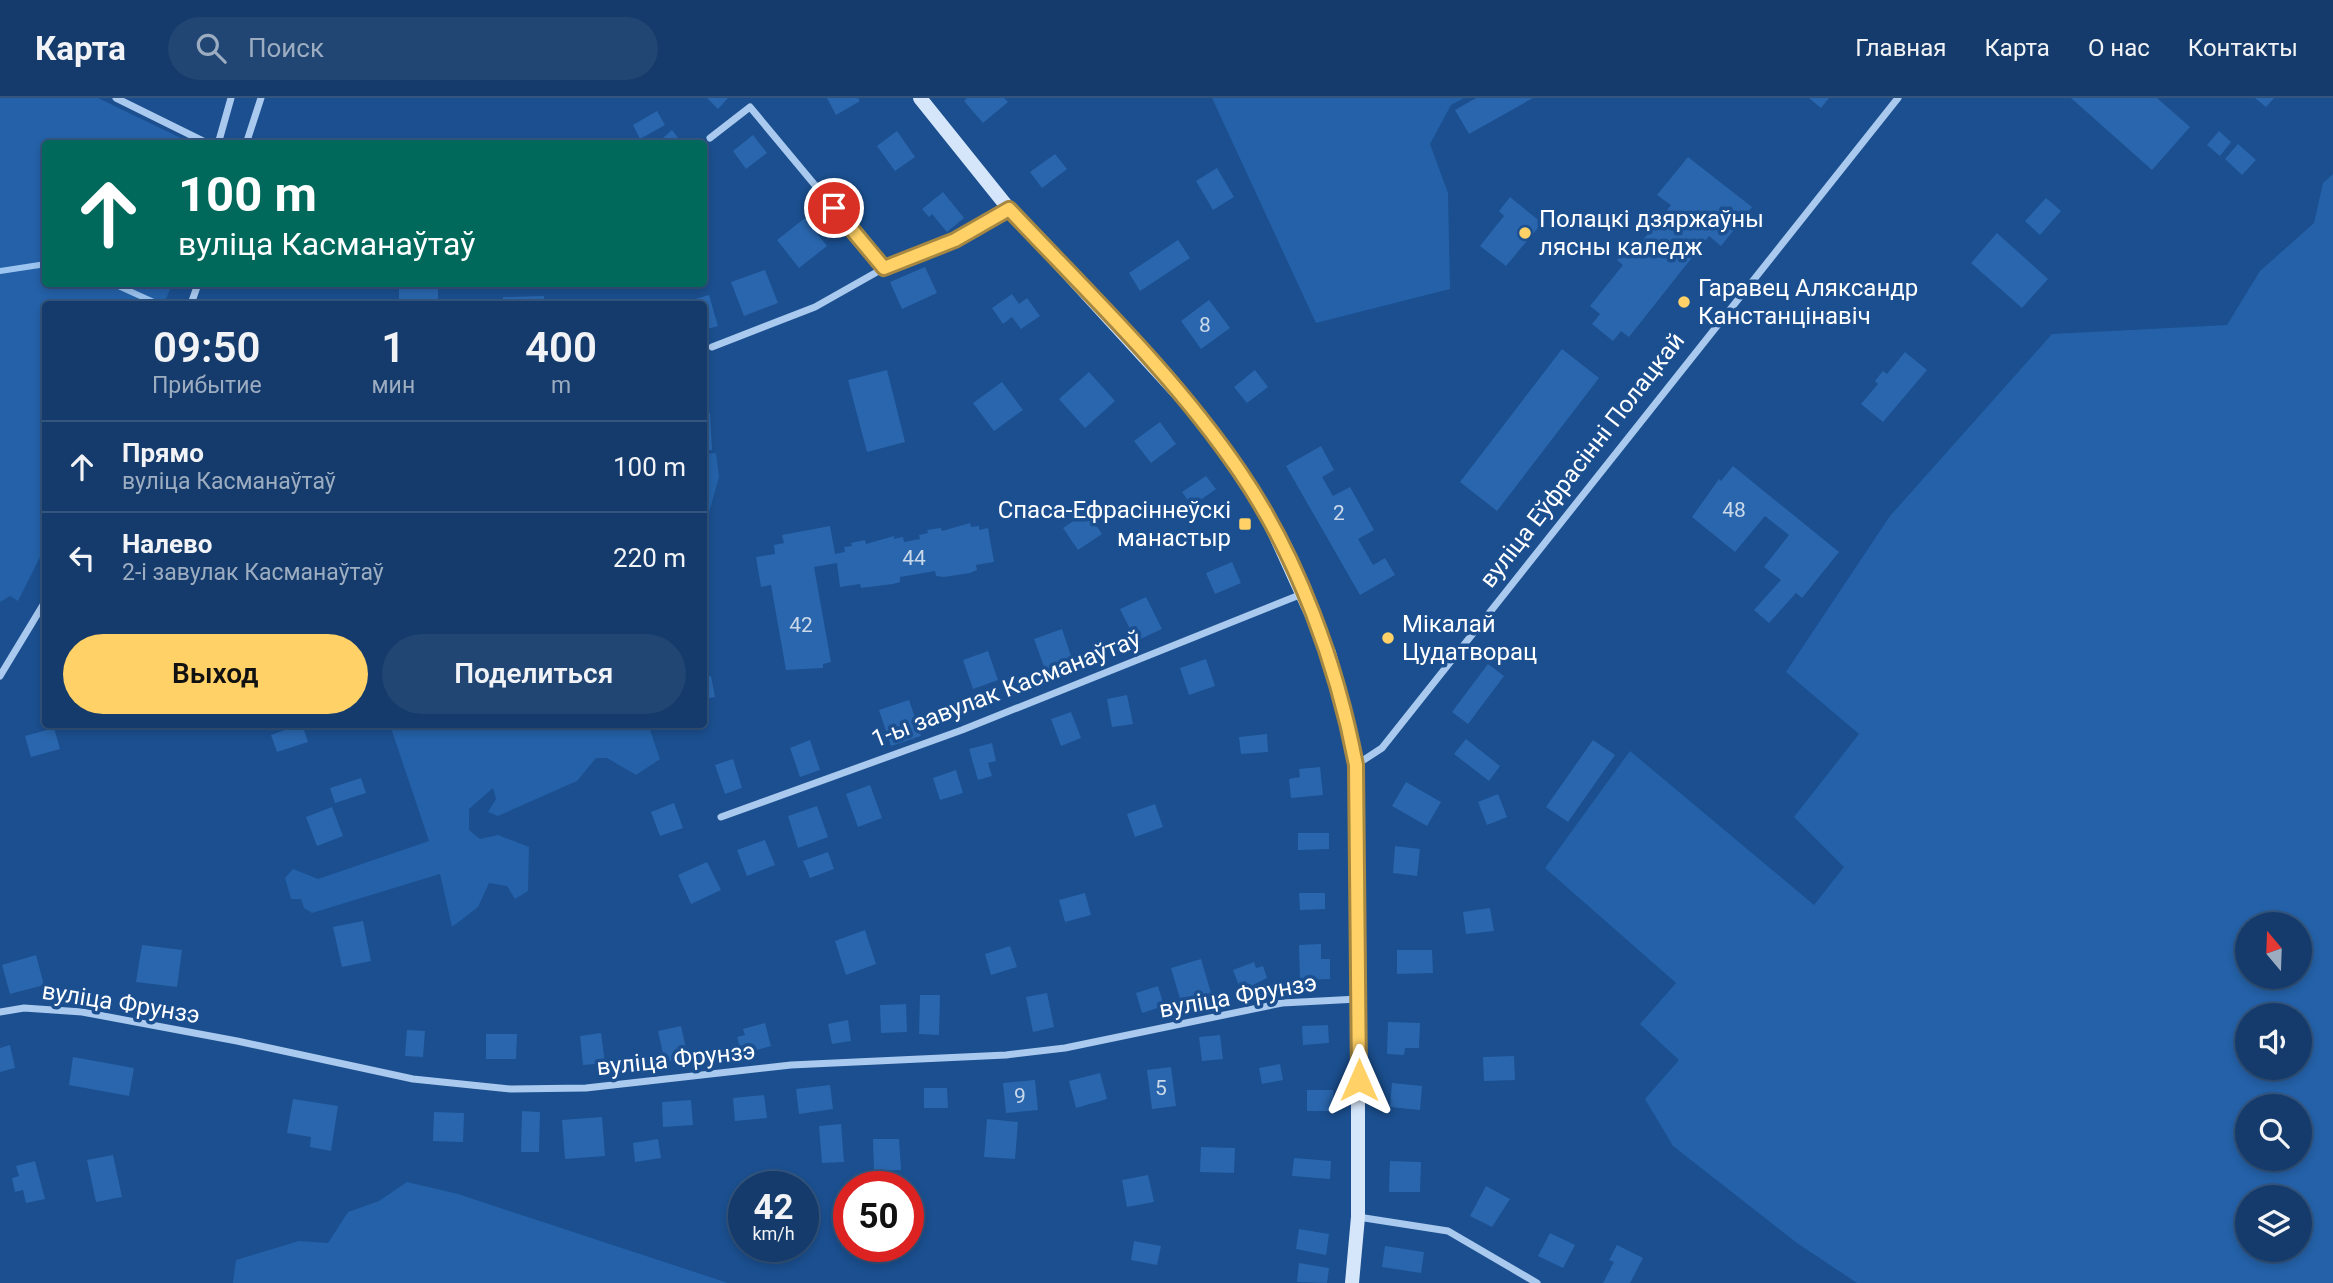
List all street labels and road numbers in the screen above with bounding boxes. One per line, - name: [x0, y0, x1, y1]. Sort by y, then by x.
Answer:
- street label: вуліца Еўфрасінні Полацкай: [1474, 327, 1690, 593]
- street label: 1-ы завулак Касманаўтаў: [868, 624, 1145, 753]
- street label: вуліца Фрунзэ: [1157, 968, 1319, 1024]
- street label: вуліца Фрунзэ: [40, 977, 202, 1029]
- street label: вуліца Фрунзэ: [595, 1037, 757, 1081]

